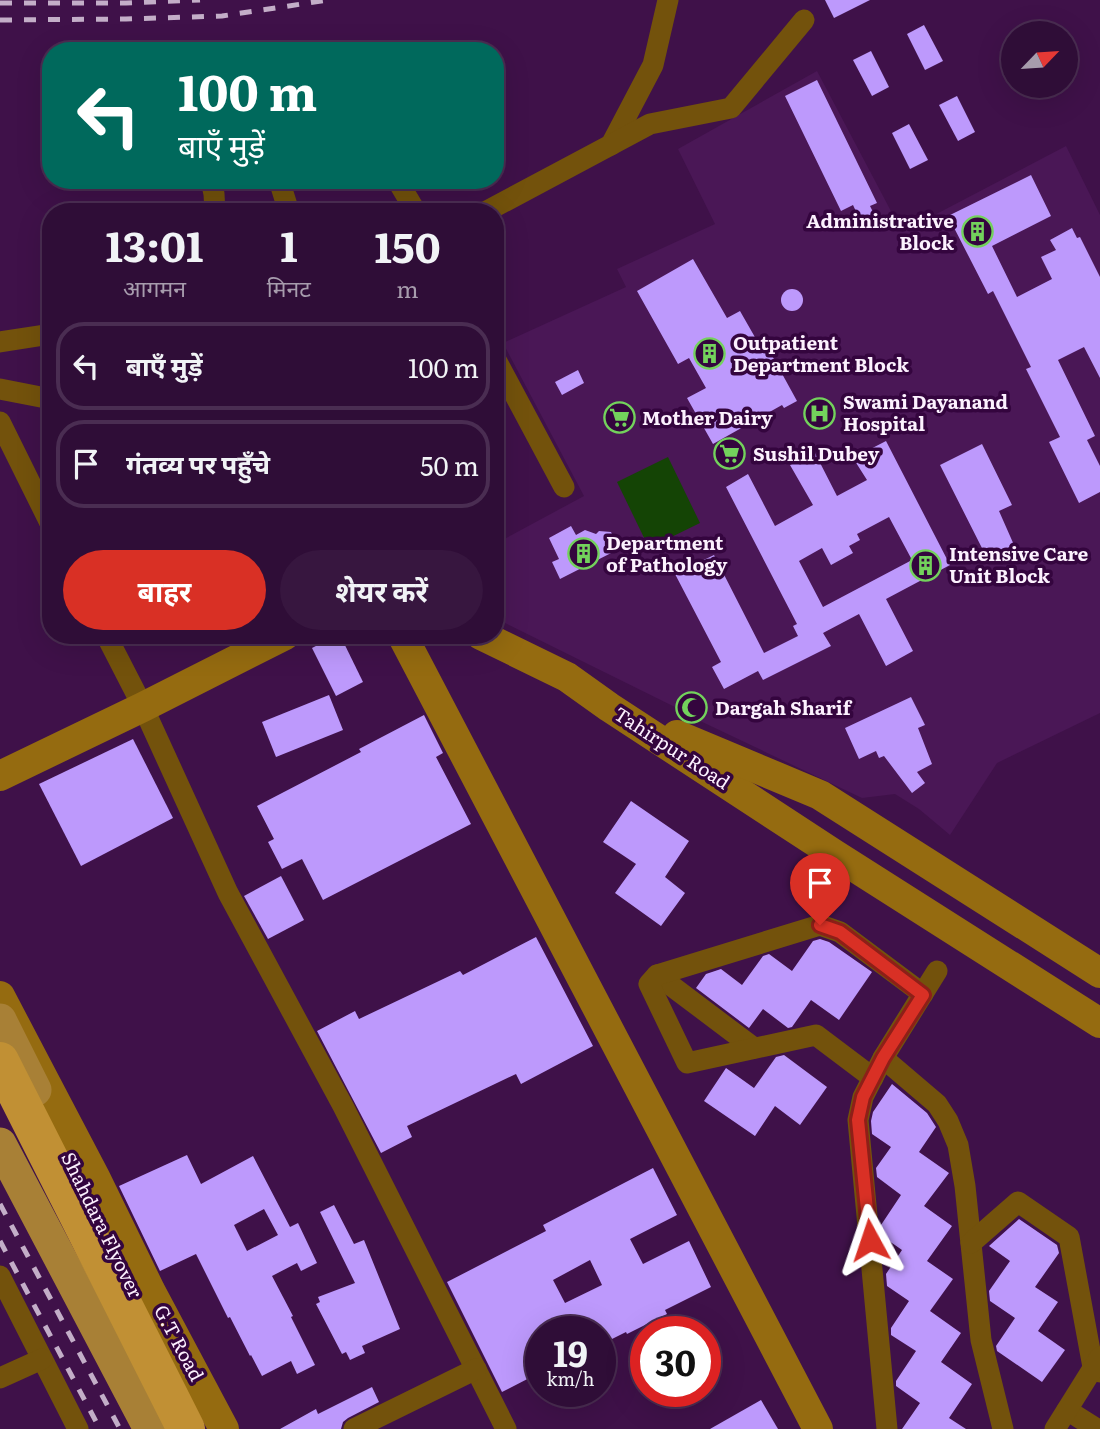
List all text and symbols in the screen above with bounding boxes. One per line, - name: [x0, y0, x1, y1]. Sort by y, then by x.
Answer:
- north arrow: [1001, 21, 1078, 98]
- map controls: [1001, 21, 1078, 98]
- text: 100 m: [178, 53, 317, 126]
- icon: left: [63, 70, 154, 161]
- text: बाएँ मुड़ें: [178, 120, 265, 168]
- place label: Administrative Block: [806, 206, 954, 256]
- text: 13:01: [105, 213, 203, 275]
- text: 1: [280, 213, 298, 275]
- text: 150: [374, 214, 441, 276]
- building icon: Administrative Block: [960, 215, 994, 249]
- text: आगमन: [123, 270, 186, 304]
- text: मिनट: [267, 270, 311, 304]
- text: m: [396, 271, 419, 305]
- place label: Outpatient Department Block: [733, 328, 909, 378]
- building icon: Outpatient Department Block: [693, 337, 727, 371]
- text: बाएँ मुड़ें: [126, 345, 203, 384]
- icon: left: [67, 347, 105, 385]
- text: 100 m: [408, 347, 479, 386]
- place label: Swami Dayanand Hospital: [843, 387, 1009, 437]
- hospital icon: Swami Dayanand Hospital: [803, 396, 837, 430]
- supermarket icon: Mother Dairy: [602, 401, 636, 435]
- place label: Mother Dairy: [642, 403, 773, 431]
- supermarket icon: Sushil Dubey: [713, 437, 747, 471]
- place label: Sushil Dubey: [753, 439, 880, 467]
- text: गंतव्य पर पहुँचे: [126, 443, 270, 482]
- icon: arrive: [67, 445, 105, 483]
- text: 50 m: [420, 445, 479, 484]
- place label: Department of Pathology: [606, 528, 728, 578]
- building icon: Department of Pathology: [566, 537, 600, 571]
- place label: Intensive Care Unit Block: [949, 539, 1088, 589]
- building icon: Intensive Care Unit Block: [909, 548, 943, 582]
- button: बाहर: [63, 550, 266, 630]
- button: शेयर करें: [280, 550, 483, 630]
- mosque icon: Dargah Sharif: [675, 691, 709, 725]
- place label: Dargah Sharif: [715, 693, 853, 721]
- street label: Tahirpur Road: [609, 699, 736, 795]
- pin: [790, 853, 850, 925]
- icon: arrive: [801, 864, 839, 902]
- street label: Shahdara Flyover: [55, 1147, 150, 1302]
- position arrow: [833, 1203, 907, 1277]
- street label: G.T Road: [148, 1299, 212, 1386]
- speed limit sign: 30: [630, 1316, 721, 1407]
- text: 19: [553, 1326, 588, 1378]
- text: km/h: [547, 1365, 594, 1392]

